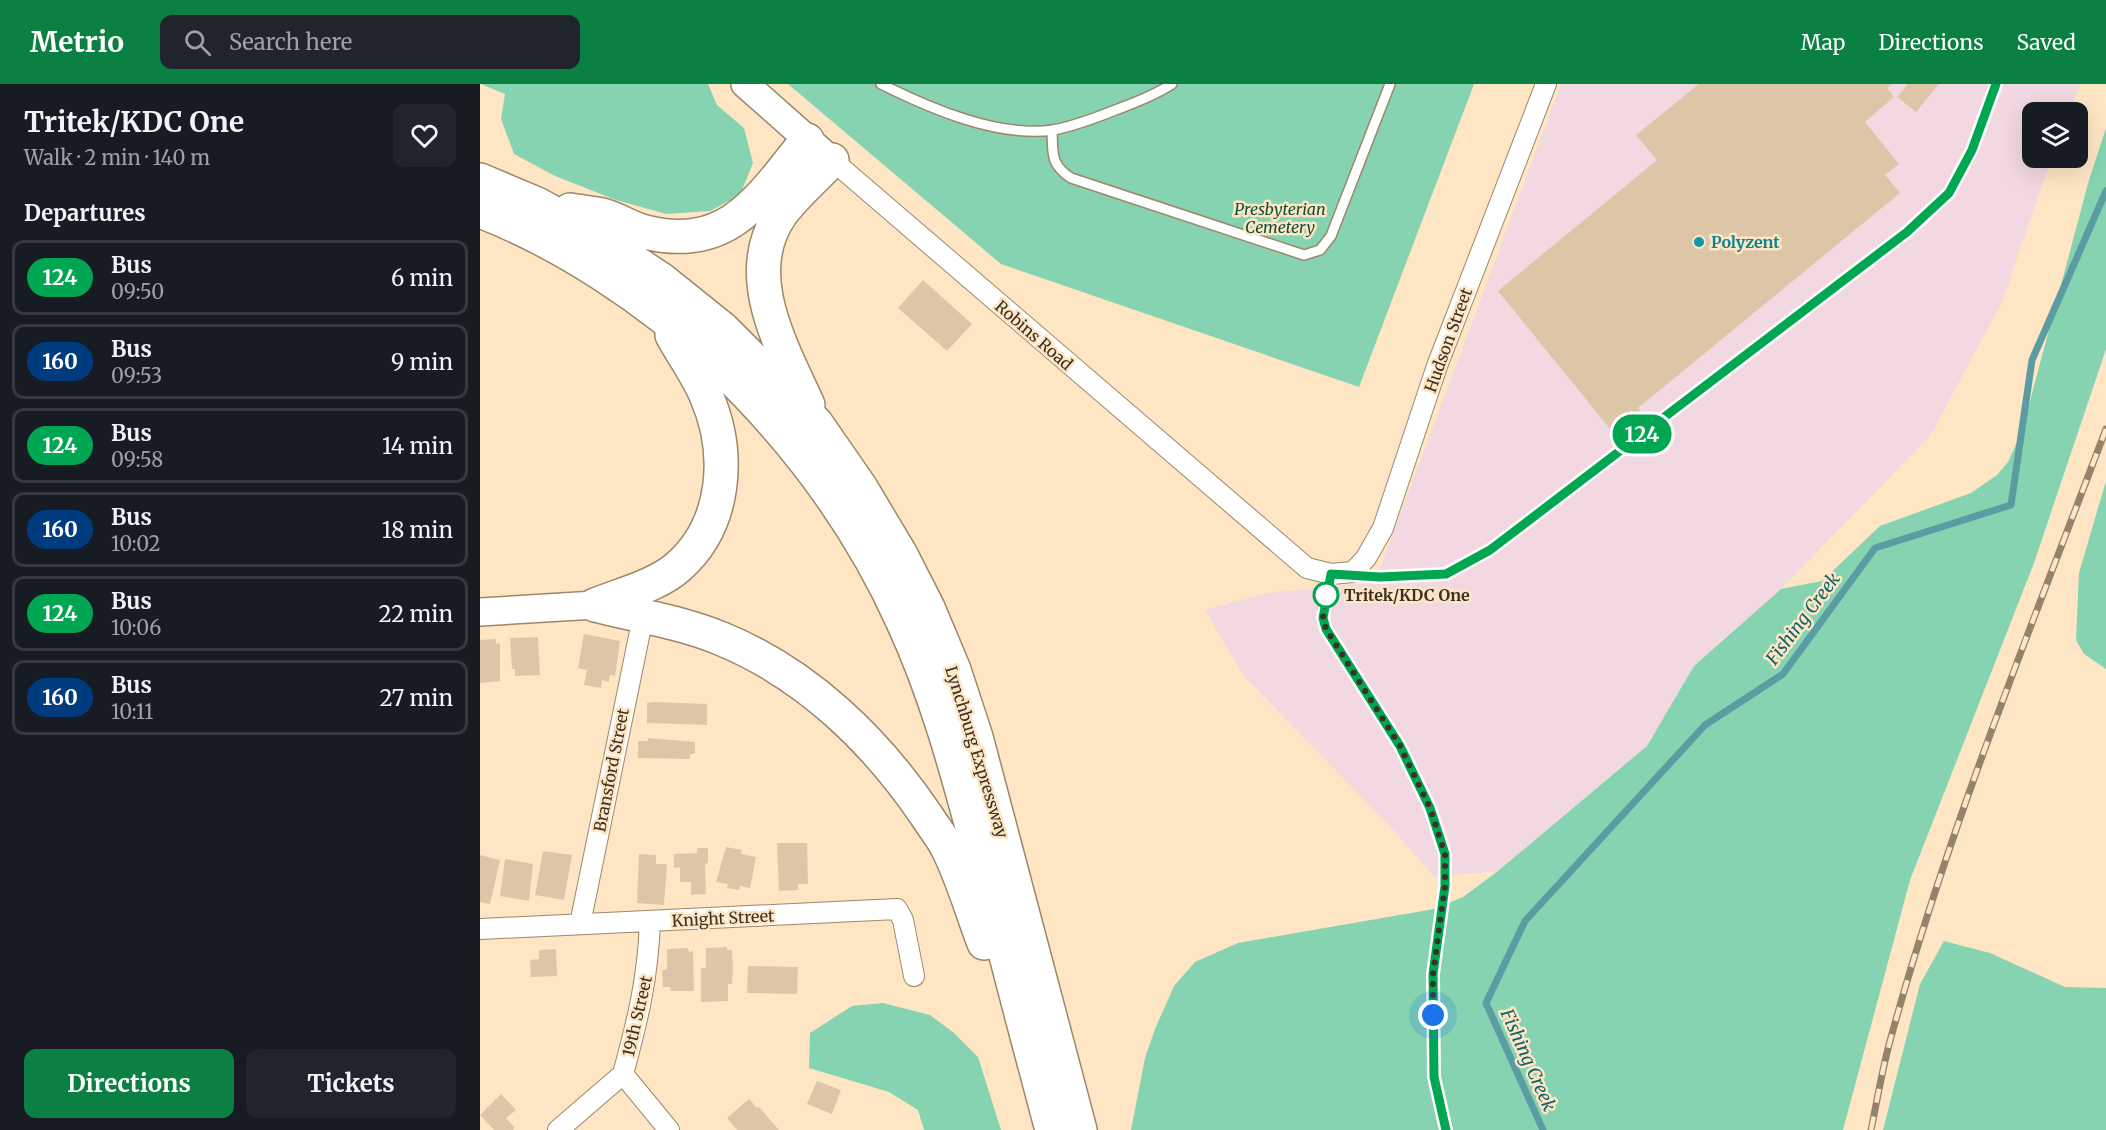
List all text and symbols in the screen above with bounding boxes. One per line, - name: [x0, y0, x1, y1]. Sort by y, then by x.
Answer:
- search box: [160, 15, 580, 69]
- text: Metrio: [30, 24, 124, 60]
- icon: search: [181, 26, 214, 59]
- text: Search here: [229, 28, 352, 56]
- text: Map: [1801, 29, 1845, 56]
- text: Directions: [1878, 29, 1983, 56]
- text: Saved: [2016, 29, 2076, 56]
- map controls: [2022, 102, 2088, 168]
- button: layers: [2022, 102, 2088, 168]
- text: Tritek/KDC One: [24, 104, 244, 140]
- button: heart: [393, 104, 456, 167]
- text: Walk · 2 min · 140 m: [24, 145, 210, 170]
- text: Departures: [24, 199, 146, 227]
- park label: Presbyterian Cemetery: [1234, 199, 1326, 237]
- place label: Polyzent: [1711, 232, 1780, 252]
- marker: Polyzent: [1692, 235, 1706, 249]
- text: Bus: [111, 251, 152, 279]
- text: 124: [43, 264, 77, 291]
- text: 6 min: [391, 264, 453, 292]
- text: 09:50: [111, 279, 164, 304]
- street label: Hudson Street: [1420, 284, 1476, 395]
- street label: Robins Road: [991, 296, 1077, 374]
- text: Bus: [111, 335, 152, 363]
- text: 160: [42, 348, 78, 375]
- text: 9 min: [391, 348, 453, 376]
- text: 09:53: [111, 363, 162, 388]
- line badge: 124: [1608, 414, 1676, 454]
- text: Bus: [111, 419, 152, 447]
- text: 124: [1625, 421, 1659, 448]
- text: 124: [43, 432, 77, 459]
- text: 14 min: [382, 432, 453, 460]
- text: 09:58: [111, 447, 163, 472]
- text: Bus: [111, 503, 152, 531]
- text: 160: [42, 516, 78, 543]
- text: 18 min: [382, 516, 453, 544]
- text: 10:02: [111, 531, 160, 556]
- water label: Fishing Creek: [1760, 568, 1845, 670]
- marker: Tritek/KDC One: [1313, 582, 1339, 608]
- place label: Tritek/KDC One: [1344, 585, 1470, 605]
- text: Bus: [111, 587, 152, 615]
- text: 124: [43, 600, 77, 627]
- text: 22 min: [379, 600, 453, 628]
- text: 10:06: [111, 615, 161, 640]
- street label: Lynchburg Expressway: [941, 664, 1013, 841]
- text: Bus: [111, 671, 152, 699]
- text: 160: [42, 684, 78, 711]
- text: 27 min: [379, 684, 453, 712]
- text: 10:11: [111, 699, 153, 724]
- street label: Bransford Street: [589, 706, 633, 834]
- street label: Knight Street: [671, 905, 776, 931]
- street label: 19th Street: [618, 973, 656, 1058]
- your location: [1418, 1000, 1448, 1030]
- water label: Fishing Creek: [1495, 1004, 1561, 1115]
- button: Directions: [24, 1049, 234, 1118]
- button: Tickets: [246, 1049, 456, 1118]

